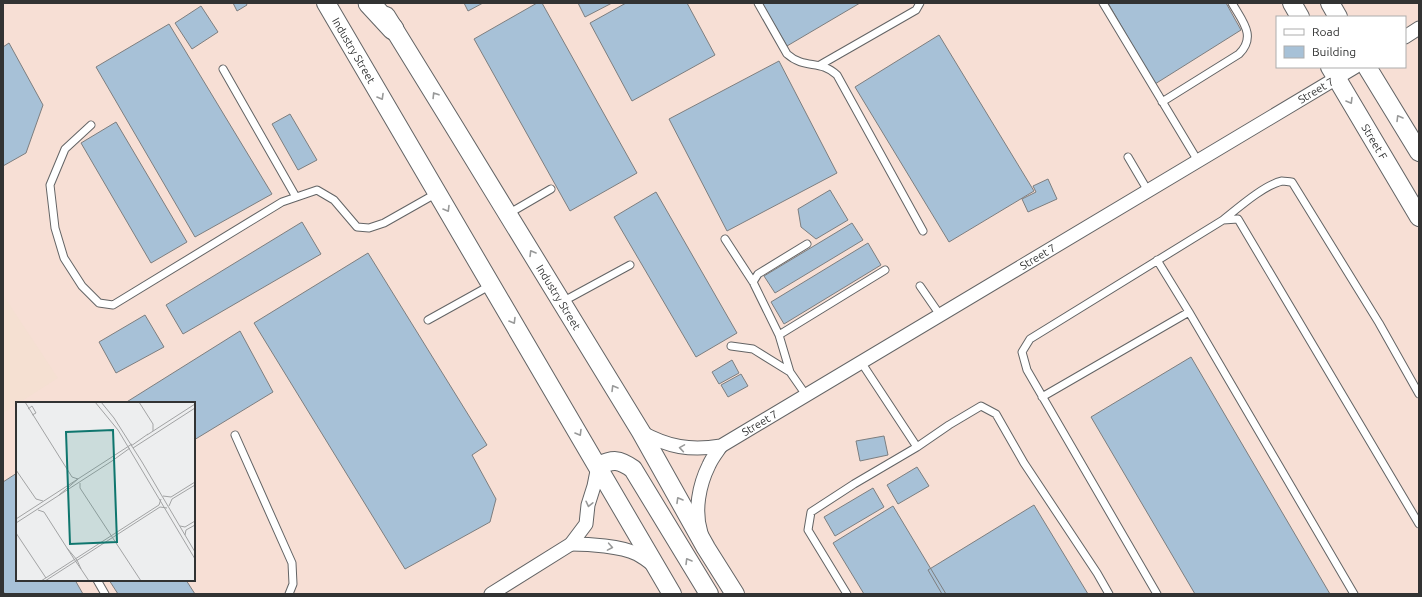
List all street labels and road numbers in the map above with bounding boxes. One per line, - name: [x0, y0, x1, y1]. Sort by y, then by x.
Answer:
- street label: Industry Street: [330, 16, 378, 86]
- street label: Street 7: [1296, 75, 1336, 106]
- street label: Street F: [1359, 122, 1390, 162]
- street label: Street 7: [1018, 241, 1058, 272]
- street label: Industry Street: [534, 263, 583, 333]
- street label: Street 7: [740, 408, 780, 438]

